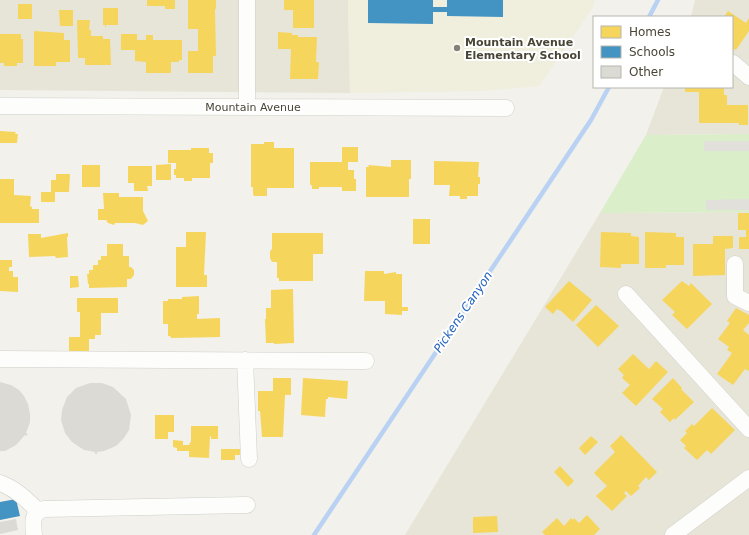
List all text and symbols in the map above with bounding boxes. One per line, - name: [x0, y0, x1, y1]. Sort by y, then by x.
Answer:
- legend: [593, 16, 733, 88]
- text: Homes: [629, 25, 671, 39]
- place label: Mountain Avenue Elementary School: [465, 36, 581, 62]
- marker: Mountain Avenue Elementary School: [452, 43, 462, 53]
- text: Schools: [629, 45, 675, 59]
- text: Other: [629, 65, 663, 79]
- street label: Mountain Avenue: [205, 101, 301, 114]
- water label: Pickens Canyon: [431, 269, 495, 355]

